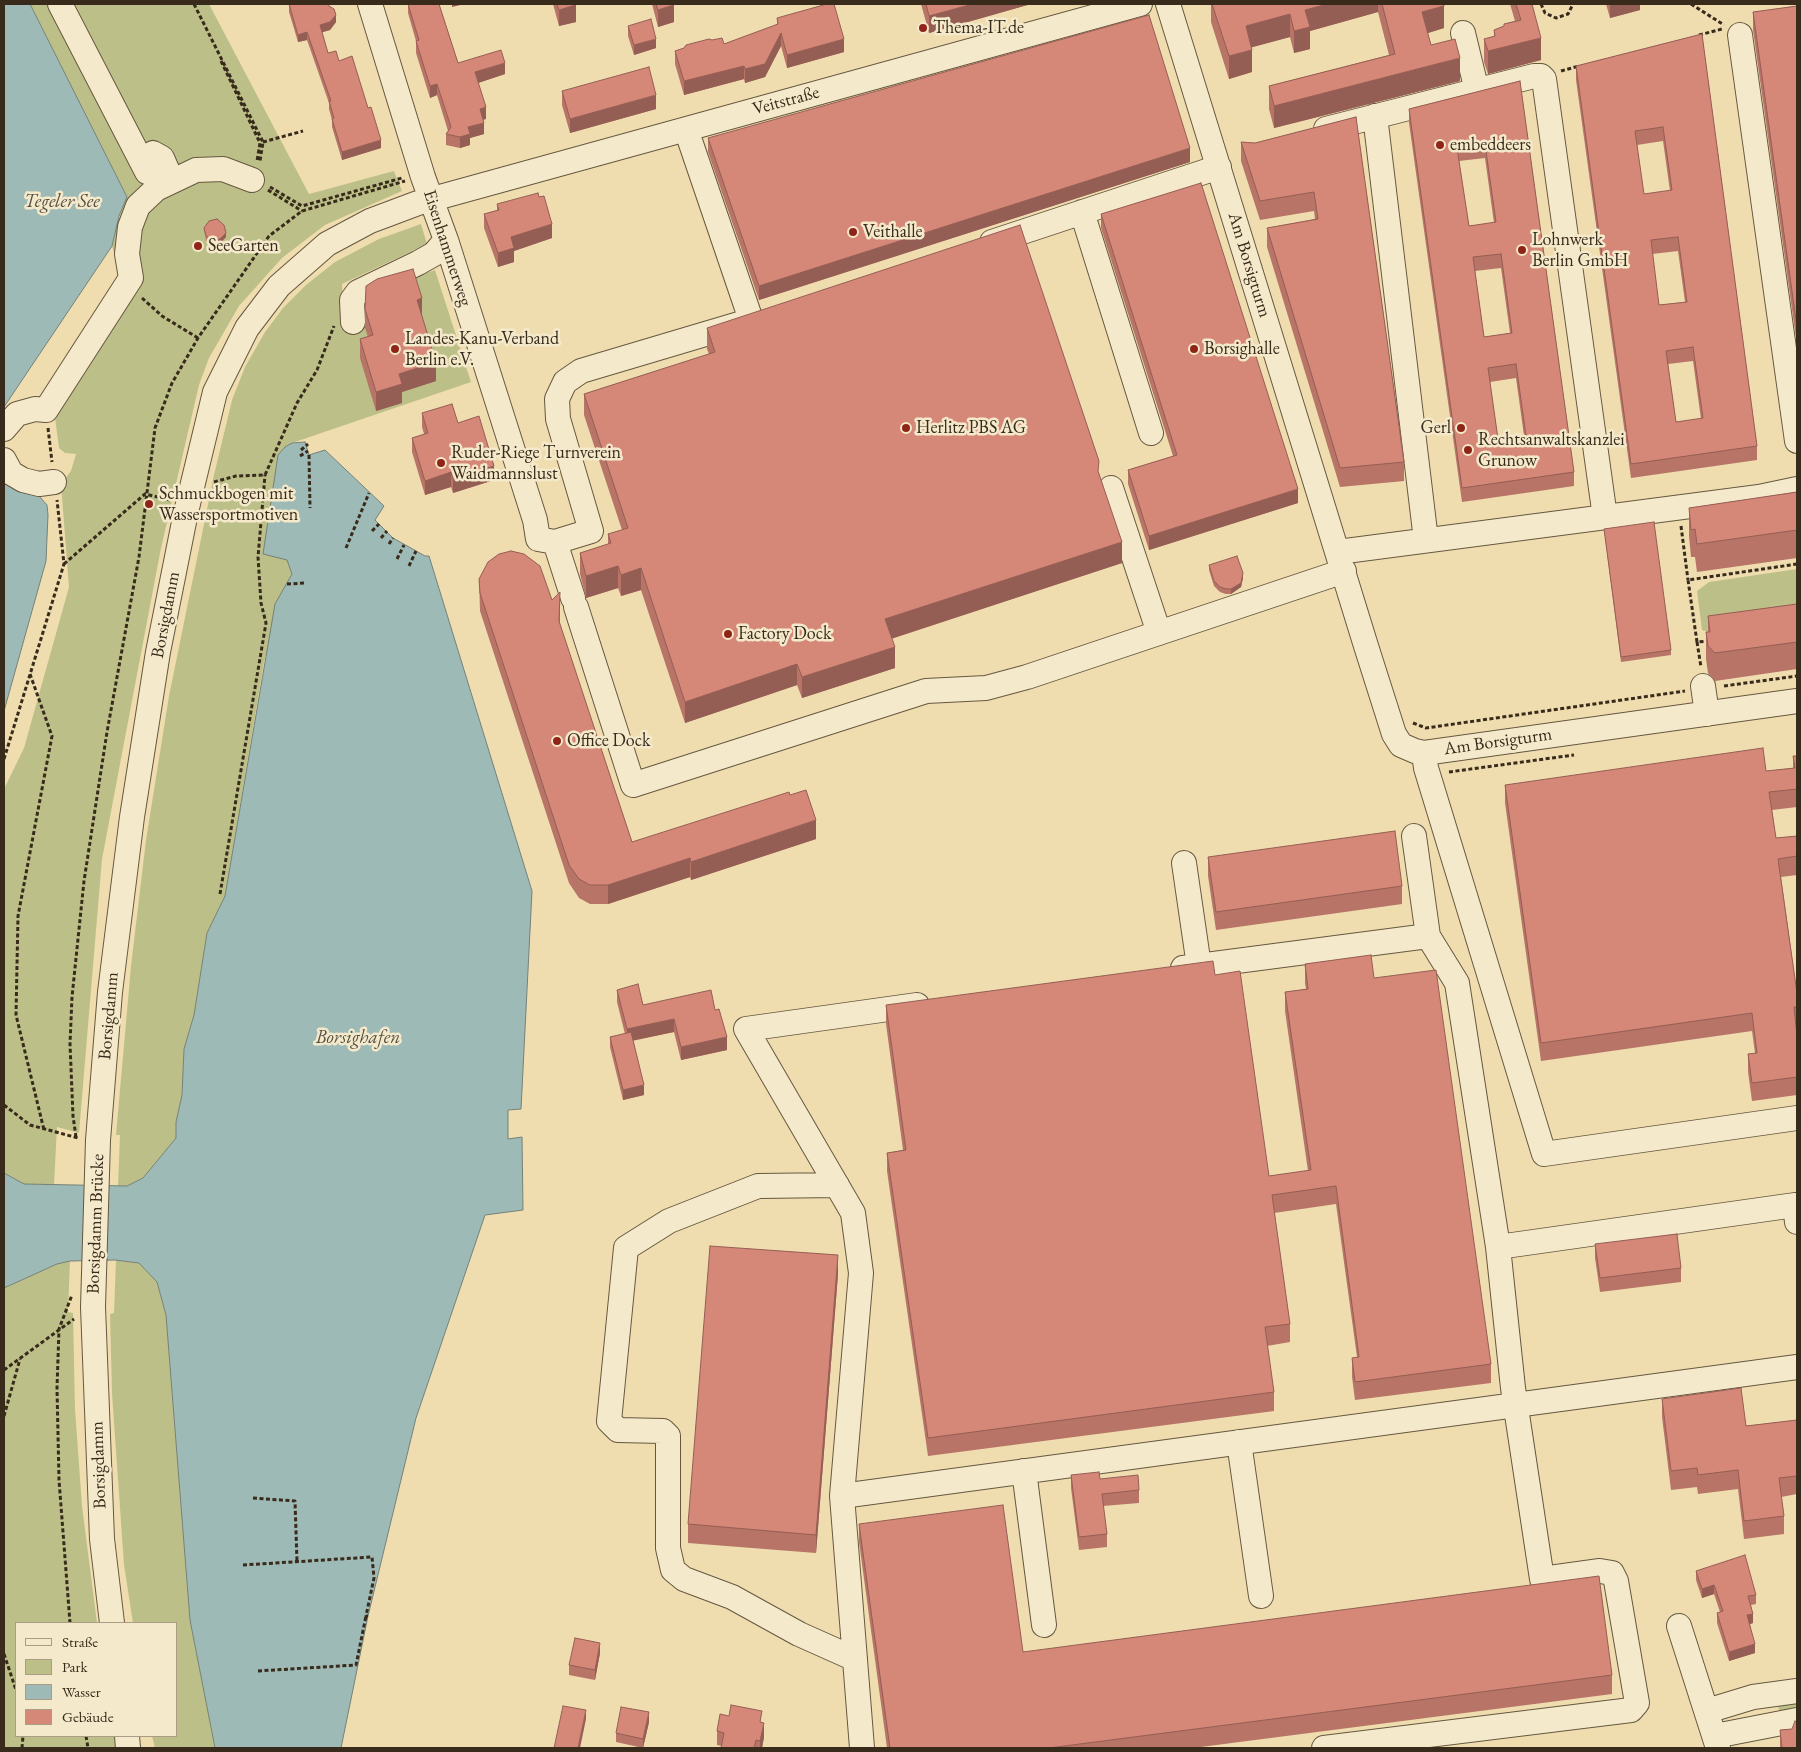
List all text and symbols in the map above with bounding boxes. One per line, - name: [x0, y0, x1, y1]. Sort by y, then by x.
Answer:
- place label: Thema-IT.de: [933, 17, 1024, 39]
- marker: Thema-IT.de: [917, 22, 929, 34]
- street label: Veitstraße: [750, 82, 822, 120]
- place label: embeddeers: [1450, 134, 1531, 156]
- marker: embeddeers: [1434, 139, 1446, 151]
- street label: Eisenhammerweg: [418, 187, 476, 309]
- water label: Tegeler See: [24, 191, 100, 213]
- street label: Am Borsigturm: [1223, 210, 1275, 320]
- place label: Veithalle: [863, 221, 922, 243]
- marker: Veithalle: [847, 226, 859, 238]
- place label: Lohnwerk Berlin GmbH: [1532, 229, 1628, 272]
- place label: SeeGarten: [208, 235, 279, 257]
- marker: SeeGarten: [192, 240, 204, 252]
- marker: Lohnwerk Berlin GmbH: [1516, 244, 1528, 256]
- place label: Landes-Kanu-Verband Berlin e.V.: [405, 328, 559, 370]
- place label: Borsighalle: [1204, 338, 1280, 360]
- marker: Landes-Kanu-Verband Berlin e.V.: [389, 343, 401, 355]
- marker: Borsighalle: [1188, 343, 1200, 355]
- place label: Herlitz PBS AG: [916, 417, 1026, 439]
- place label: Gerl: [1421, 417, 1451, 439]
- marker: Herlitz PBS AG: [900, 422, 912, 434]
- marker: Gerl: [1455, 422, 1467, 434]
- place label: Rechtsanwaltskanzlei Grunow: [1478, 429, 1625, 472]
- place label: Ruder-Riege Turnverein Waidmannslust: [451, 442, 621, 484]
- marker: Rechtsanwaltskanzlei Grunow: [1462, 444, 1474, 456]
- marker: Ruder-Riege Turnverein Waidmannslust: [435, 457, 447, 469]
- place label: Schmuckbogen mit Wassersportmotiven: [159, 483, 298, 526]
- marker: Schmuckbogen mit Wassersportmotiven: [143, 498, 155, 510]
- street label: Borsigdamm: [147, 570, 185, 660]
- place label: Factory Dock: [738, 623, 831, 645]
- marker: Factory Dock: [722, 628, 734, 640]
- street label: Am Borsigturm: [1443, 724, 1553, 760]
- place label: Office Dock: [567, 730, 651, 752]
- marker: Office Dock: [551, 735, 563, 747]
- street label: Borsigdamm: [94, 971, 124, 1061]
- water label: Borsighafen: [316, 1027, 400, 1049]
- street label: Borsigdamm Brücke: [83, 1154, 109, 1294]
- street label: Borsigdamm: [87, 1421, 111, 1509]
- legend: [15, 1622, 178, 1737]
- text: Straße: [62, 1632, 98, 1651]
- text: Park: [62, 1657, 88, 1676]
- text: Wasser: [62, 1682, 101, 1701]
- text: Gebäude: [62, 1707, 114, 1726]

